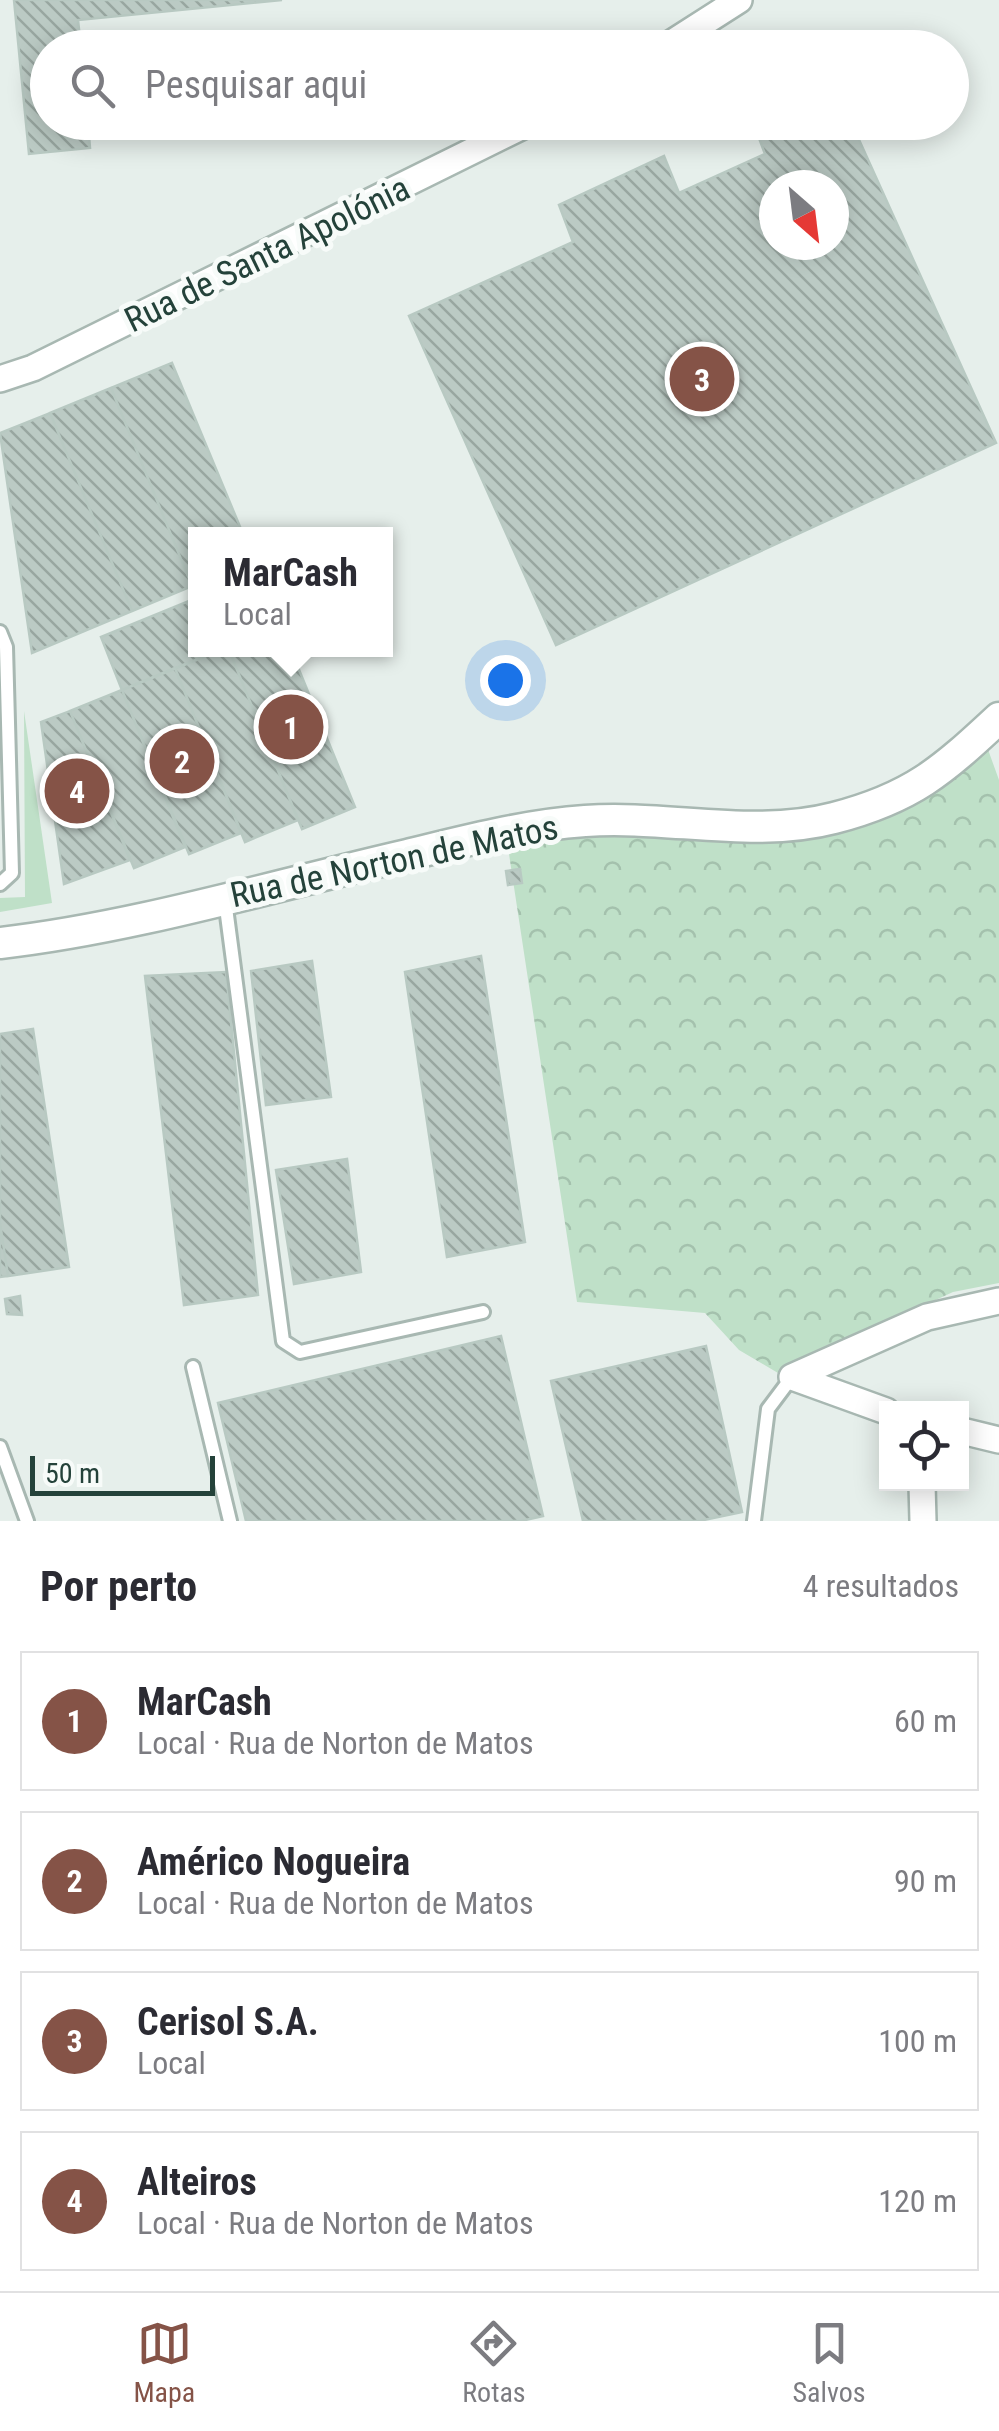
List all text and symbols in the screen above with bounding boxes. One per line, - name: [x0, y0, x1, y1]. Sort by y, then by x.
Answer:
- search box: [30, 30, 969, 140]
- icon: search: [65, 58, 120, 113]
- text: Pesquisar aqui: [145, 63, 367, 107]
- street label: Rua de Santa Apolónia: [118, 168, 416, 341]
- north arrow: [759, 170, 849, 260]
- pin: 3: [670, 342, 734, 416]
- popup: [188, 527, 393, 657]
- text: MarCash: [223, 551, 358, 595]
- text: Local: [223, 595, 292, 633]
- your location: [480, 655, 531, 706]
- pin: 1: [258, 690, 324, 764]
- pin: 2: [150, 724, 214, 798]
- pin: 4: [44, 754, 110, 828]
- street label: Rua de Norton de Matos: [226, 807, 562, 916]
- map controls: [879, 1401, 969, 1491]
- button: locate: [879, 1401, 969, 1491]
- scale bar: [30, 1451, 215, 1496]
- text: 50 m: [45, 1457, 100, 1490]
- text: Por perto: [40, 1562, 197, 1611]
- text: 4 resultados: [803, 1567, 959, 1605]
- text: MarCash: [137, 1680, 272, 1724]
- text: 1: [66, 1702, 83, 1740]
- text: 60 m: [894, 1702, 957, 1740]
- text: Local · Rua de Norton de Matos: [137, 1724, 534, 1762]
- text: Américo Nogueira: [137, 1840, 410, 1884]
- text: 2: [66, 1862, 83, 1900]
- text: 90 m: [894, 1862, 957, 1900]
- text: Local · Rua de Norton de Matos: [137, 1884, 534, 1922]
- text: Cerisol S.A.: [137, 2000, 319, 2044]
- text: 3: [66, 2022, 83, 2060]
- text: 100 m: [878, 2022, 957, 2060]
- text: Local: [137, 2044, 206, 2082]
- text: Alteiros: [137, 2160, 257, 2204]
- text: 4: [66, 2182, 83, 2220]
- text: 120 m: [878, 2182, 957, 2220]
- text: Local · Rua de Norton de Matos: [137, 2204, 534, 2242]
- tab: Mapa: [133, 2316, 195, 2409]
- tab: Rotas: [462, 2316, 526, 2409]
- tab: Salvos: [793, 2316, 866, 2409]

